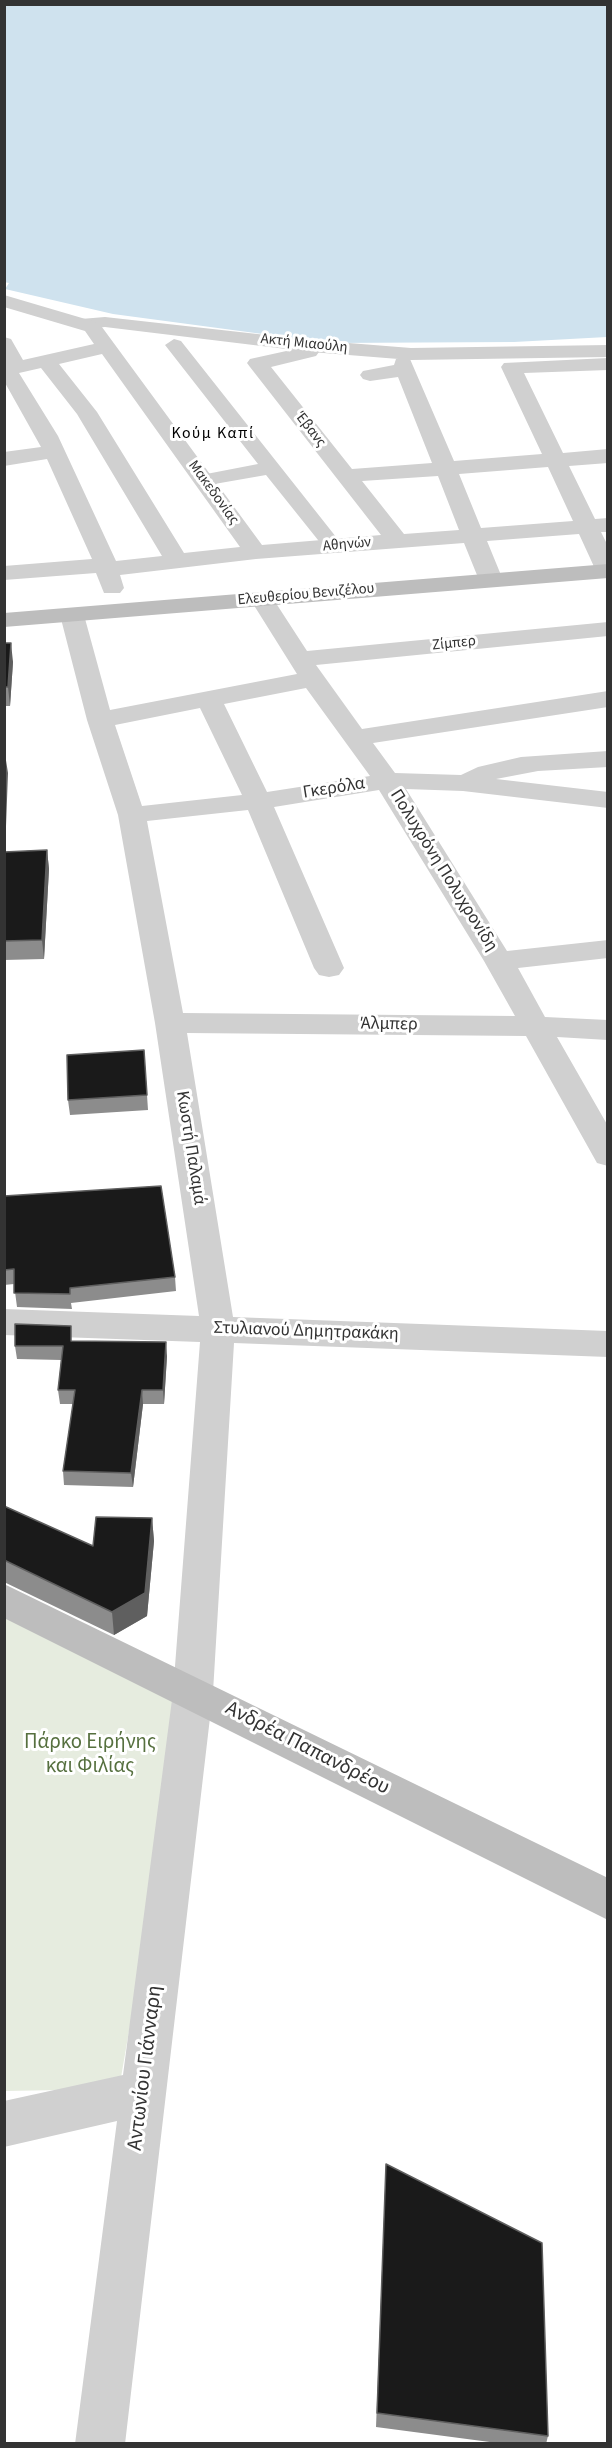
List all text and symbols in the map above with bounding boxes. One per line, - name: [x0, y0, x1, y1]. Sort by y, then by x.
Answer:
- street label: Ακτή Μιαούλη: [260, 330, 348, 358]
- street label: Έβανς: [291, 409, 329, 451]
- district label: Κούμ Καπί: [171, 424, 255, 444]
- street label: Μακεδονίας: [184, 457, 242, 529]
- street label: Αθηνών: [322, 534, 372, 556]
- street label: Ελευθερίου Βενιζέλου: [237, 580, 375, 610]
- street label: Ζίμπερ: [431, 633, 477, 655]
- street label: Γκερόλα: [301, 773, 367, 805]
- street label: Πολυχρόνη Πολυχρονίδη: [384, 786, 502, 956]
- street label: Άλμπερ: [360, 1014, 418, 1036]
- street label: Κωστή Παλαμά: [170, 1090, 210, 1206]
- street label: Στυλιανού Δημητρακάκη: [213, 1318, 399, 1346]
- street label: Ανδρέα Παπανδρέου: [221, 1697, 393, 1801]
- park label: Πάρκο Ειρήνης και Φιλίας: [24, 1730, 156, 1780]
- street label: Αντωνίου Γιάνναρη: [123, 1984, 169, 2152]

